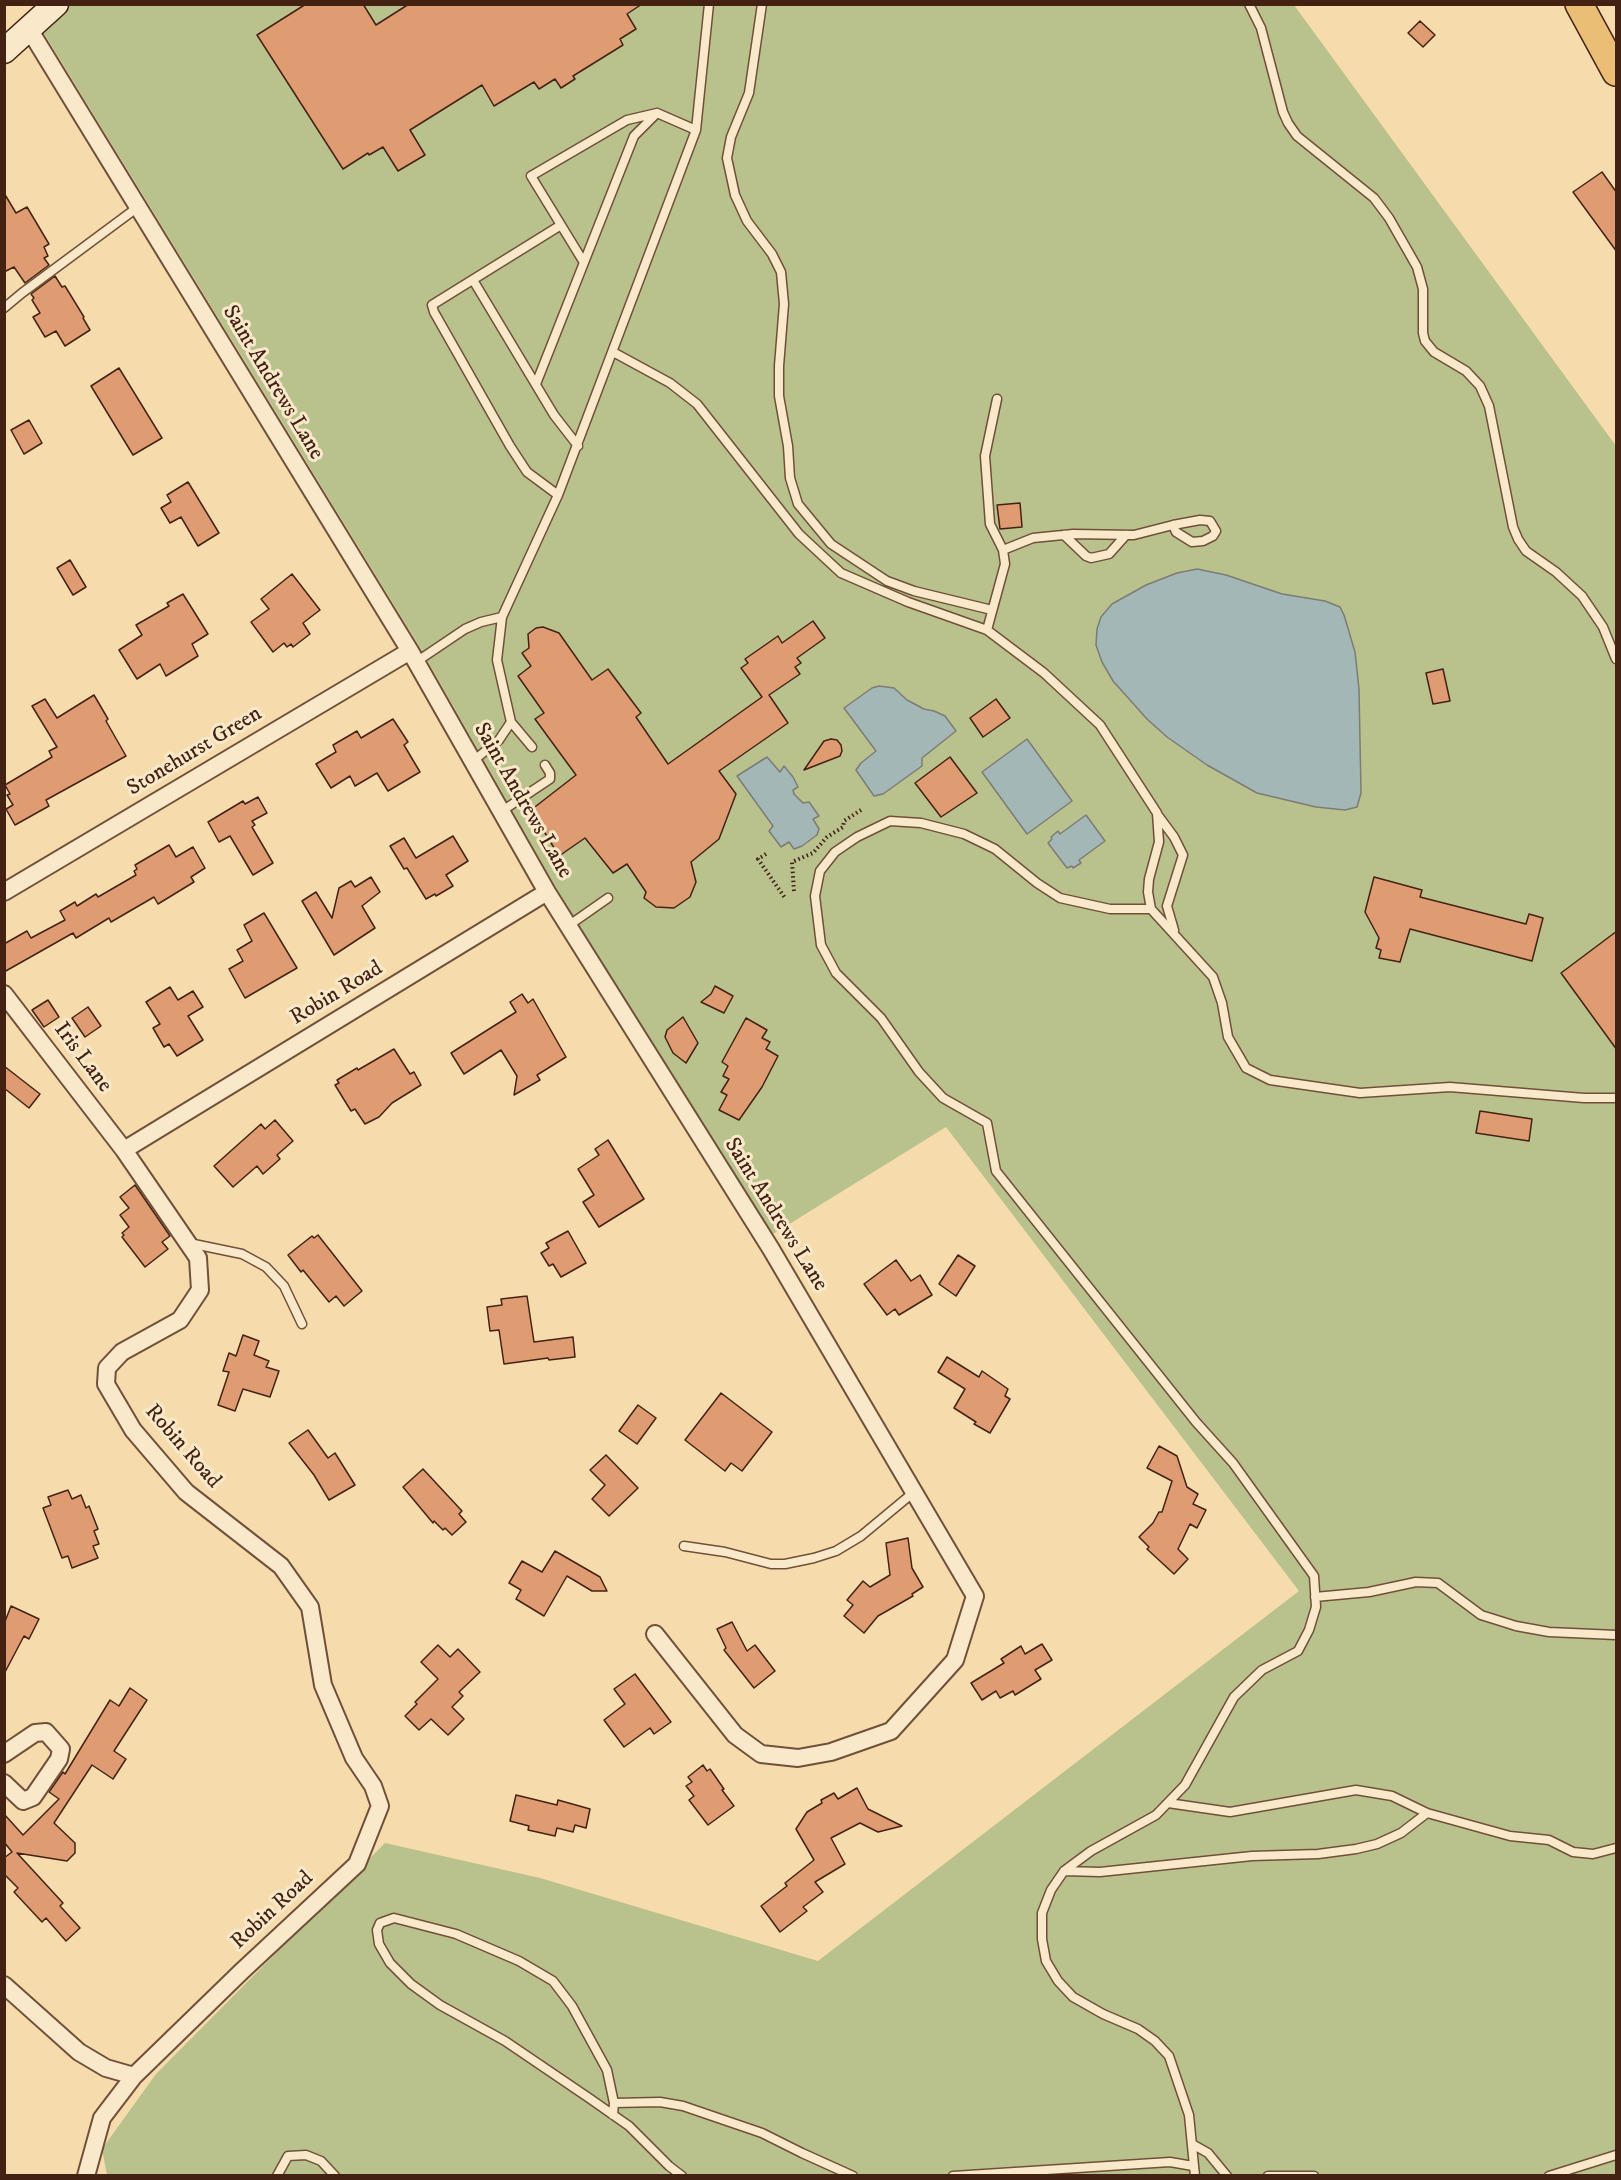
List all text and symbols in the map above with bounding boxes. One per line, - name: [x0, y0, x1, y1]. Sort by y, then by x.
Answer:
- street label: Saint Andrews Lane: [216, 301, 328, 465]
- street label: Stonehurst Green: [123, 701, 267, 803]
- street label: Saint Andrews Lane: [467, 719, 577, 883]
- street label: Robin Road: [286, 956, 388, 1032]
- street label: Iris Lane: [47, 1018, 117, 1098]
- street label: Saint Andrews Lane: [717, 1134, 833, 1296]
- street label: Robin Road: [138, 1399, 226, 1495]
- street label: Robin Road: [226, 1866, 320, 1956]

